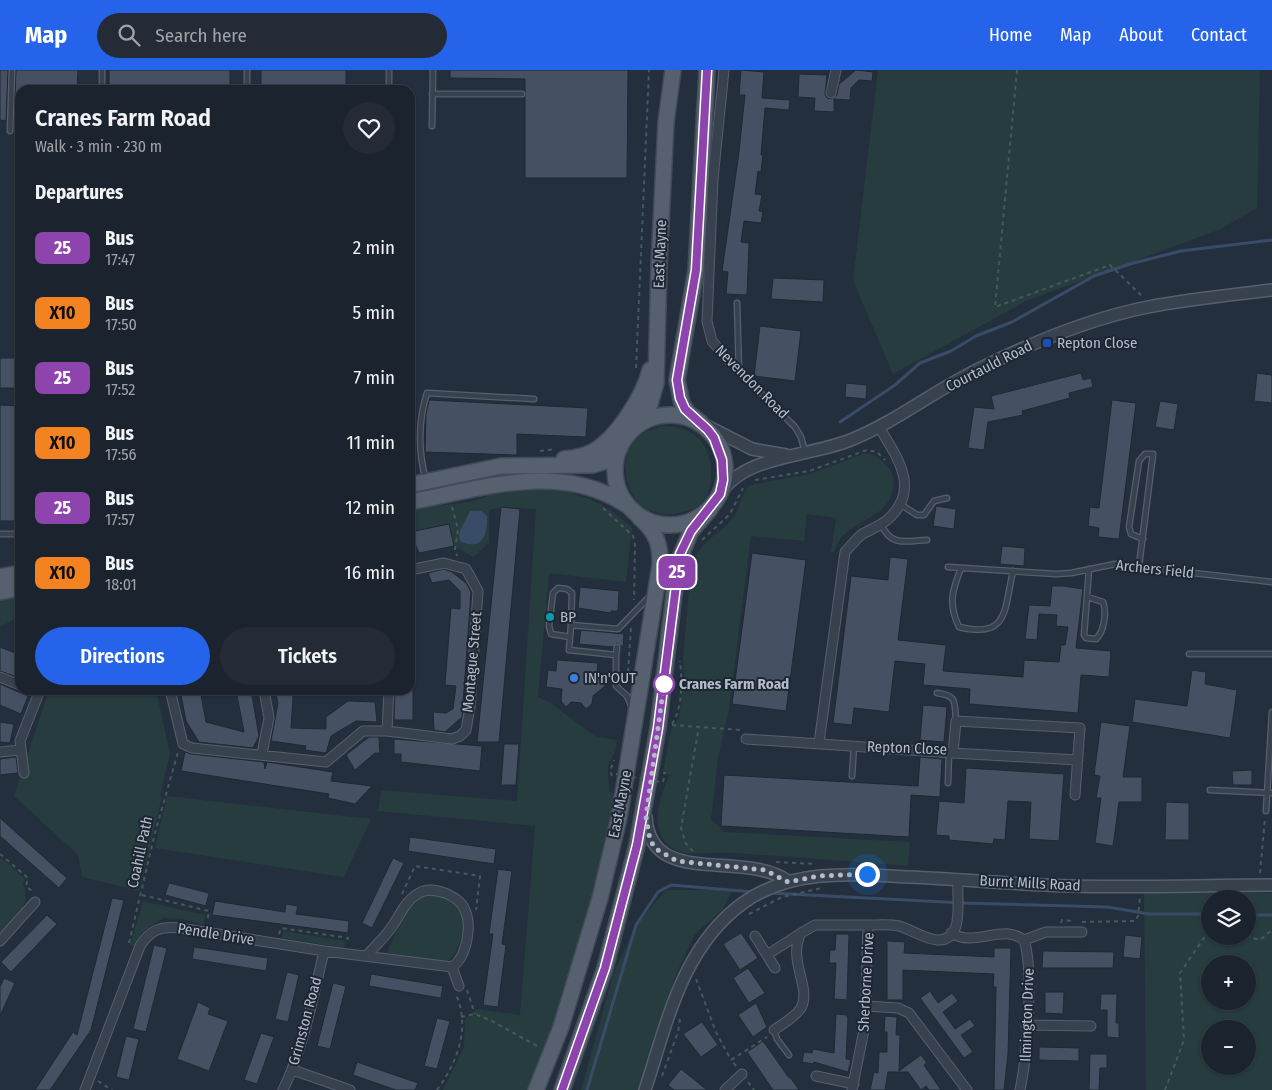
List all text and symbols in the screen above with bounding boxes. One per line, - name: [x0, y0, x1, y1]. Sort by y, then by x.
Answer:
- search box: [97, 13, 447, 58]
- text: Map: [25, 21, 67, 49]
- icon: search: [115, 21, 143, 49]
- text: Search here: [155, 24, 247, 47]
- text: Home: [989, 24, 1032, 46]
- text: Map: [1060, 24, 1091, 46]
- text: About: [1119, 24, 1163, 46]
- text: Contact: [1191, 24, 1247, 46]
- button: heart: [343, 102, 395, 154]
- text: Cranes Farm Road: [35, 104, 211, 132]
- text: Walk · 3 min · 230 m: [35, 137, 162, 156]
- text: Departures: [35, 181, 123, 204]
- street label: East Mayne: [650, 219, 670, 289]
- text: Bus: [105, 227, 134, 250]
- text: 2 min: [353, 236, 395, 259]
- text: 25: [54, 237, 71, 259]
- text: 17:47: [105, 250, 135, 269]
- text: Bus: [105, 292, 134, 315]
- text: 5 min: [352, 301, 395, 324]
- text: X10: [49, 302, 76, 324]
- text: 17:50: [105, 315, 137, 334]
- place label: Repton Close: [1057, 334, 1137, 352]
- street label: Courtauld Road: [943, 336, 1035, 396]
- marker: Repton Close: [1041, 337, 1053, 349]
- street label: Nevendon Road: [711, 341, 793, 423]
- text: Bus: [105, 357, 134, 380]
- text: 7 min: [353, 366, 395, 389]
- text: 25: [54, 367, 71, 389]
- text: 17:52: [105, 380, 135, 399]
- text: Bus: [105, 422, 134, 445]
- text: 11 min: [347, 431, 395, 454]
- text: X10: [49, 432, 76, 454]
- text: 17:56: [105, 445, 136, 464]
- text: Bus: [105, 487, 134, 510]
- text: 12 min: [345, 496, 395, 519]
- text: 25: [54, 497, 71, 519]
- text: 17:57: [105, 510, 135, 529]
- text: Bus: [105, 552, 134, 575]
- line badge: 25: [654, 556, 700, 588]
- street label: Archers Field: [1115, 556, 1195, 582]
- text: 16 min: [344, 561, 395, 584]
- text: 25: [668, 561, 686, 583]
- text: X10: [49, 562, 76, 584]
- text: 18:01: [105, 575, 137, 594]
- place label: BP: [560, 608, 576, 626]
- street label: Montague Street: [459, 611, 485, 713]
- marker: BP: [544, 611, 556, 623]
- button: Directions: [35, 627, 210, 685]
- button: Tickets: [220, 627, 395, 685]
- place label: IN'n'OUT: [584, 669, 636, 687]
- marker: IN'n'OUT: [568, 672, 580, 684]
- marker: Cranes Farm Road: [653, 673, 675, 695]
- place label: Cranes Farm Road: [679, 675, 789, 693]
- street label: Repton Close: [867, 738, 947, 758]
- street label: East Mayne: [605, 769, 635, 839]
- street label: Coahill Path: [124, 815, 156, 889]
- your location: [855, 862, 880, 887]
- street label: Burnt Mills Road: [979, 871, 1081, 895]
- map controls: [1201, 890, 1256, 1075]
- button: layers: [1201, 890, 1256, 945]
- street label: Pendle Drive: [176, 919, 256, 949]
- street label: Sherborne Drive: [854, 932, 878, 1032]
- button: +: [1201, 955, 1256, 1010]
- street label: Ilmington Drive: [1016, 968, 1038, 1062]
- street label: Grimston Road: [285, 975, 325, 1067]
- button: −: [1201, 1020, 1256, 1075]

